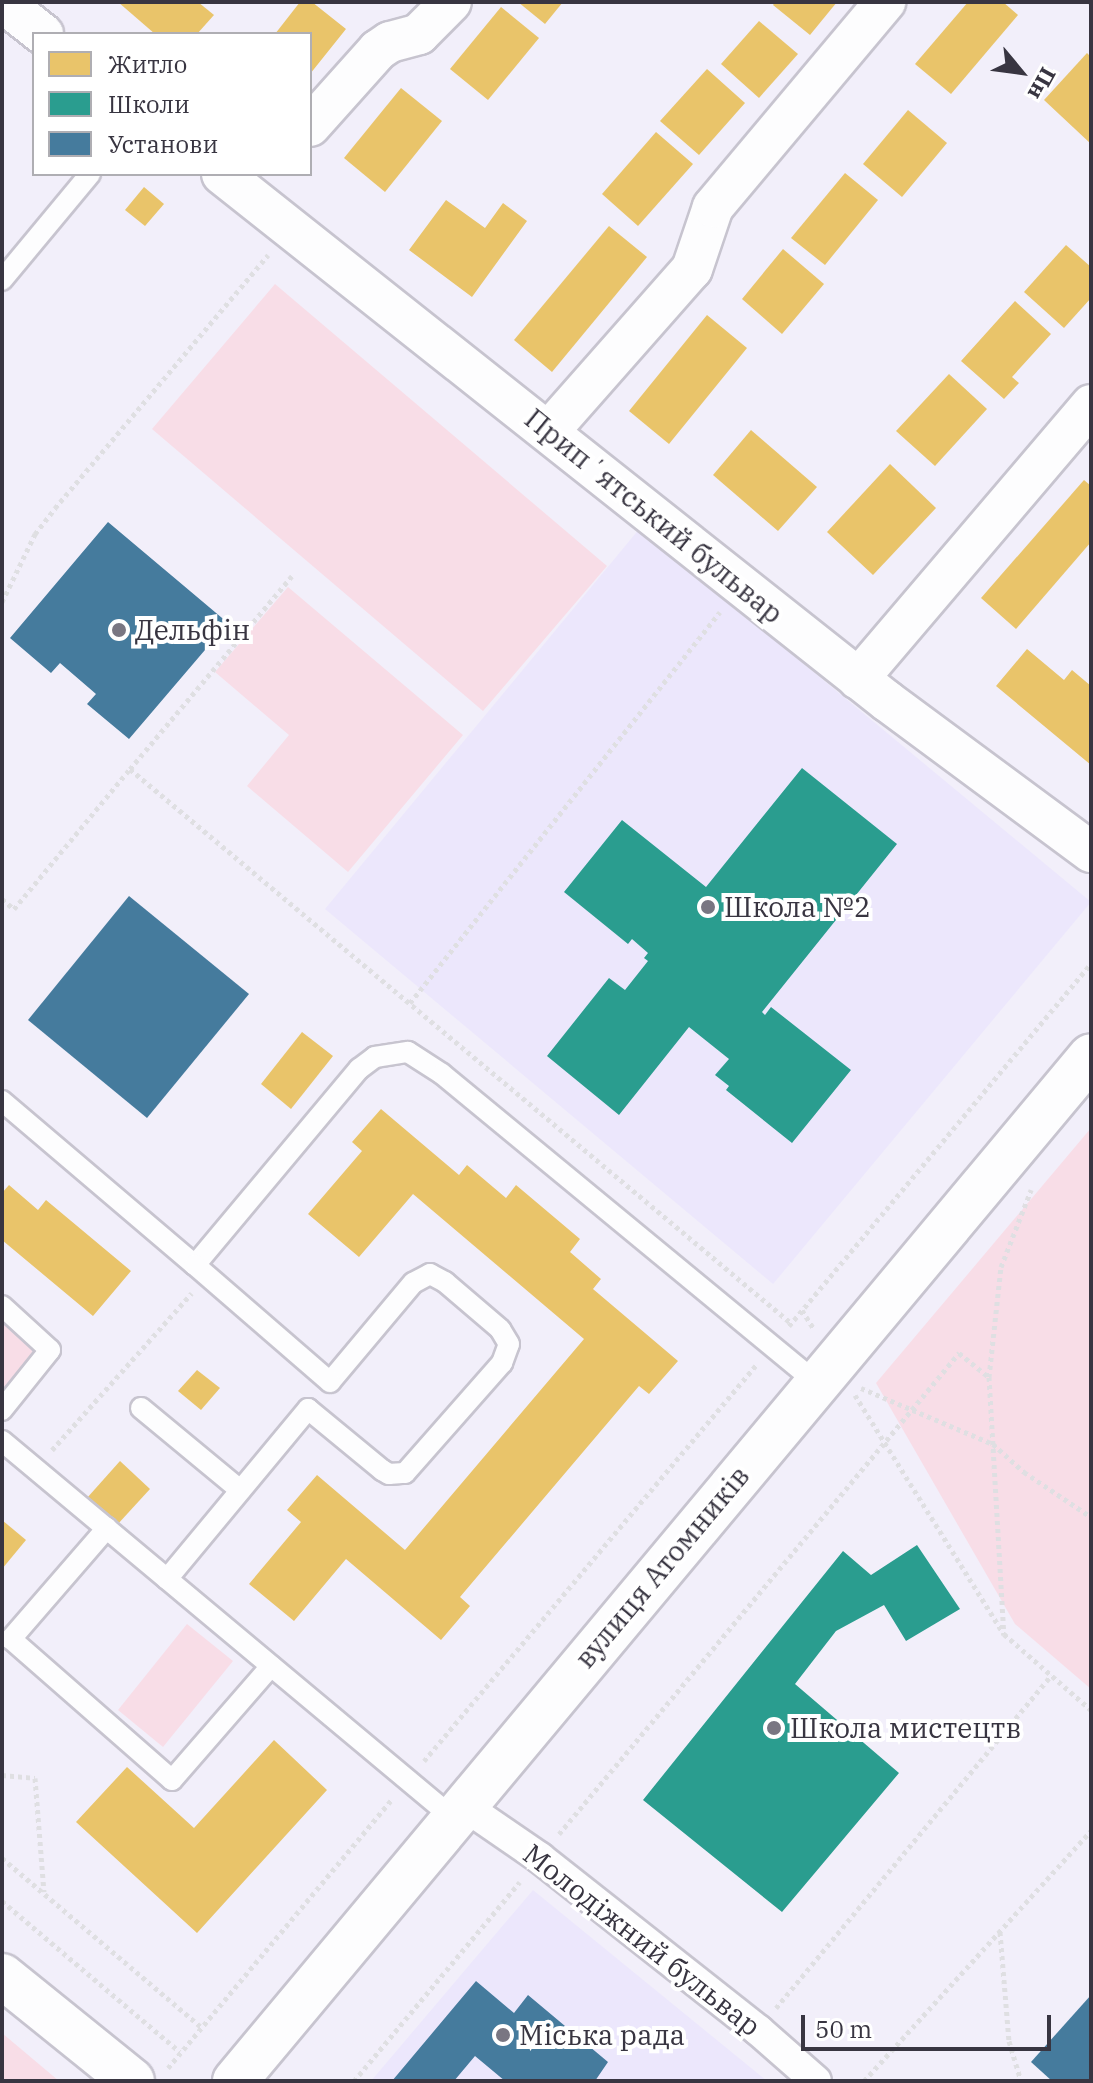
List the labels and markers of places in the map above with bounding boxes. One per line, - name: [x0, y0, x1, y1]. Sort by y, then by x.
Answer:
- place label: Дельфін: [135, 613, 250, 647]
- marker: Дельфін: [110, 621, 128, 639]
- place label: Школа №2: [724, 890, 871, 924]
- marker: Школа №2: [699, 898, 717, 916]
- place label: Школа мистецтв: [790, 1711, 1021, 1745]
- marker: Школа мистецтв: [765, 1719, 783, 1737]
- place label: Міська рада: [519, 2018, 685, 2052]
- marker: Міська рада: [494, 2026, 512, 2044]

